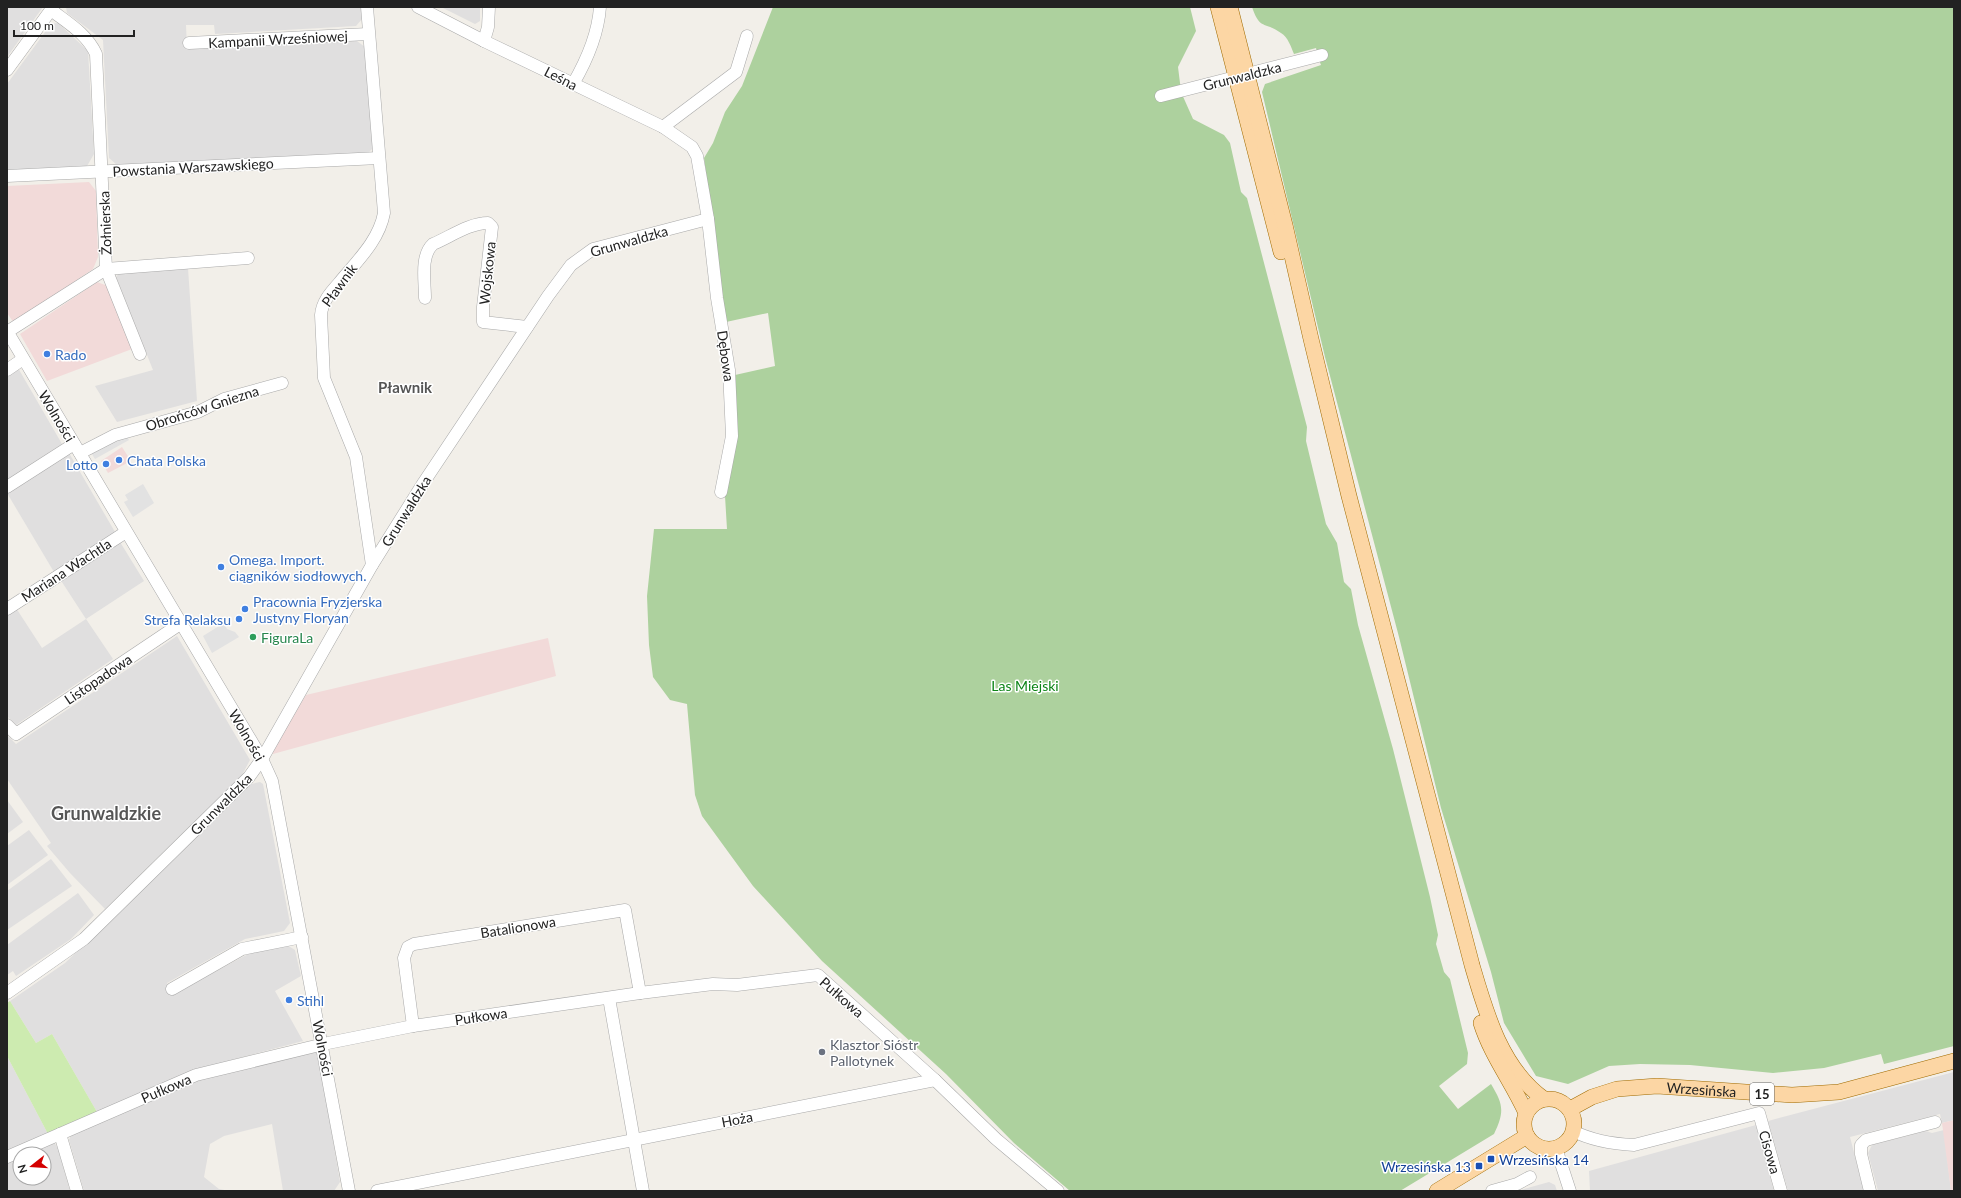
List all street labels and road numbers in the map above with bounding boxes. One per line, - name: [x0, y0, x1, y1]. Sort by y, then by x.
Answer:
- street label: Kampanii Wrześniowej: [208, 27, 348, 51]
- street label: Grunwaldzka: [1201, 58, 1283, 94]
- street label: Leśna: [542, 63, 580, 94]
- street label: Powstania Warszawskiego: [112, 154, 274, 180]
- street label: Żołnierska: [95, 191, 115, 255]
- street label: Grunwaldzka: [588, 222, 670, 260]
- street label: Wojskowa: [475, 241, 499, 305]
- street label: Pławnik: [318, 260, 361, 310]
- street label: Dębowa: [714, 329, 738, 383]
- street label: Obrońców Gniezna: [143, 382, 261, 434]
- street label: Wolności: [35, 387, 79, 445]
- street label: Grunwaldzka: [378, 472, 434, 550]
- street label: Mariana Wachtla: [18, 535, 114, 605]
- street label: Listopadowa: [61, 650, 135, 708]
- street label: Wolności: [225, 706, 269, 764]
- street label: Grunwaldzka: [187, 770, 255, 838]
- street label: Batalionowa: [479, 913, 557, 941]
- street label: Pułkowa: [816, 973, 868, 1021]
- street label: Pułkowa: [454, 1004, 508, 1028]
- street label: Wolności: [309, 1018, 337, 1078]
- street label: Pułkowa: [138, 1070, 194, 1106]
- street label: Wrzesińska: [1666, 1078, 1737, 1100]
- road number: 15: [1750, 1083, 1774, 1105]
- street label: Hoża: [720, 1108, 754, 1130]
- street label: Cisowa: [1756, 1128, 1784, 1176]

